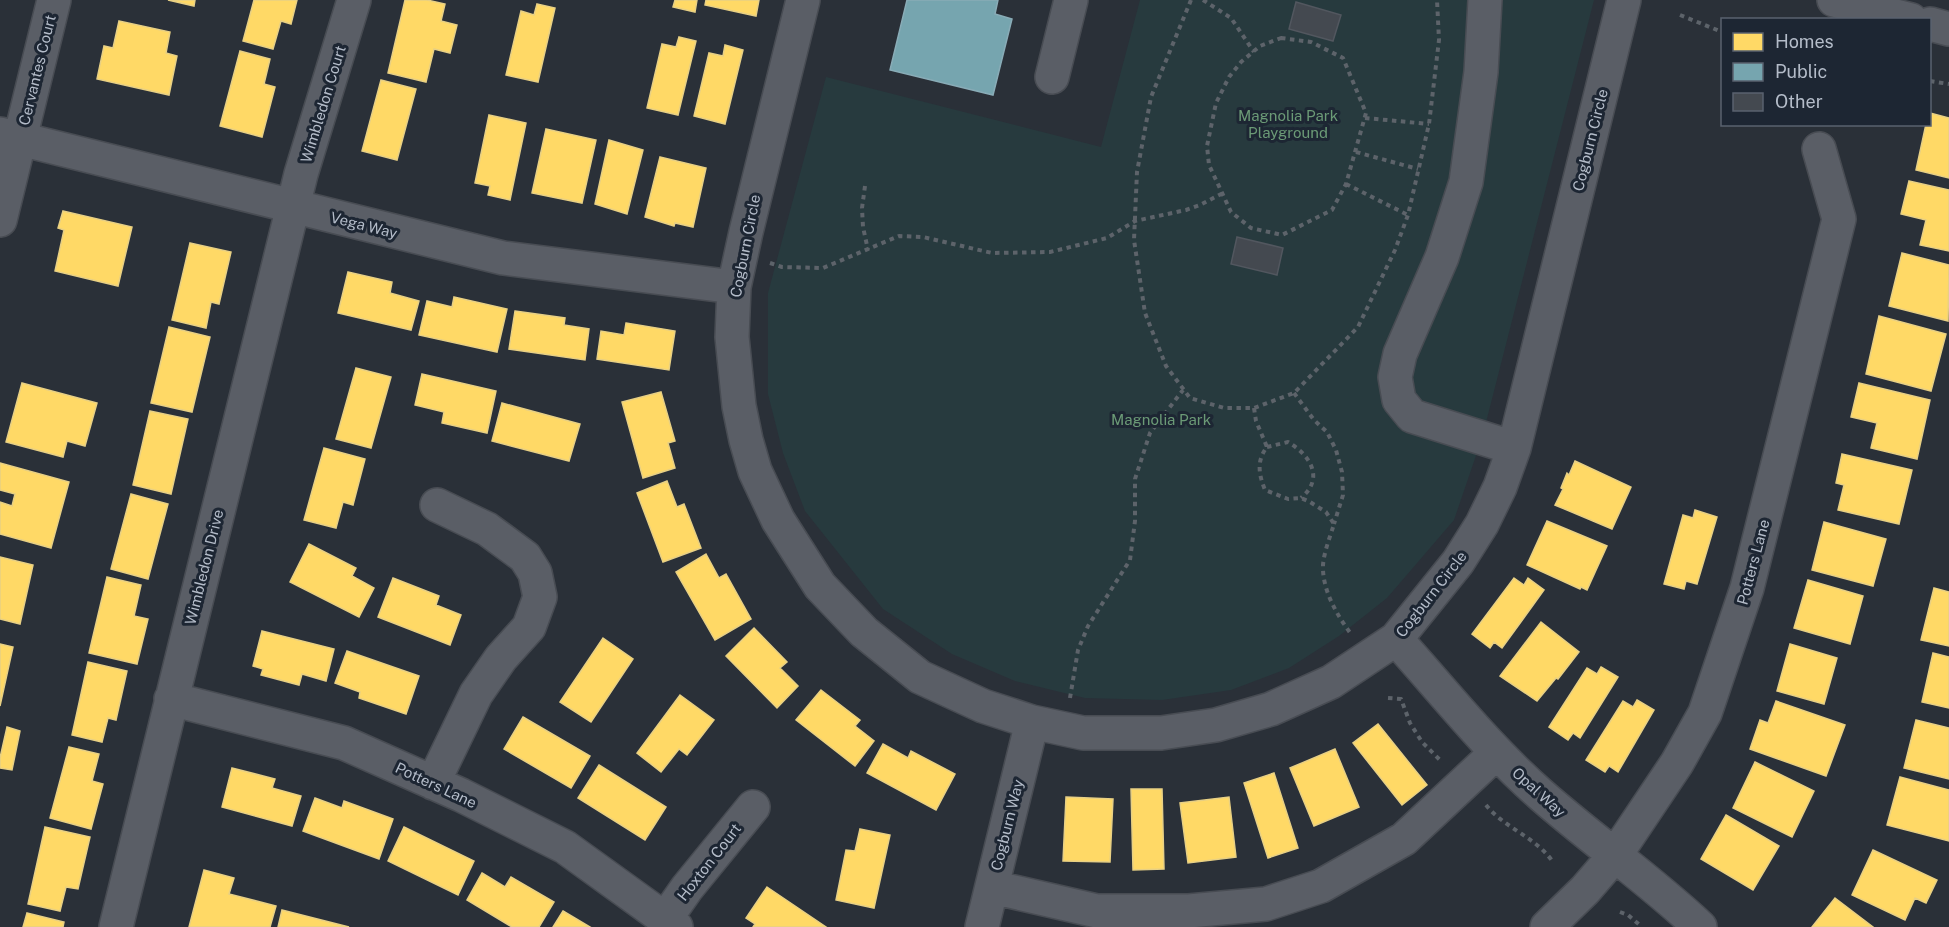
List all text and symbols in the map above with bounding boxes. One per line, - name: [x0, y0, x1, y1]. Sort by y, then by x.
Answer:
- street label: Cervantes Court: [15, 13, 59, 127]
- legend: [1721, 18, 1931, 126]
- text: Homes: [1775, 31, 1834, 52]
- street label: Wimbledon Court: [297, 43, 349, 165]
- text: Public: [1775, 61, 1827, 82]
- street label: Cogburn Circle: [1569, 87, 1611, 193]
- text: Other: [1775, 91, 1823, 112]
- park label: Magnolia Park Playground: [1238, 107, 1338, 141]
- street label: Cogburn Circle: [727, 193, 763, 299]
- street label: Vega Way: [329, 208, 399, 242]
- park label: Magnolia Park: [1111, 411, 1211, 428]
- street label: Wimbledon Drive: [181, 508, 227, 626]
- street label: Potters Lane: [1733, 517, 1773, 607]
- street label: Cogburn Circle: [1392, 548, 1470, 640]
- street label: Potters Lane: [393, 759, 479, 811]
- street label: Opal Way: [1509, 764, 1569, 820]
- street label: Cogburn Way: [987, 778, 1027, 872]
- street label: Hoxton Court: [674, 820, 744, 904]

